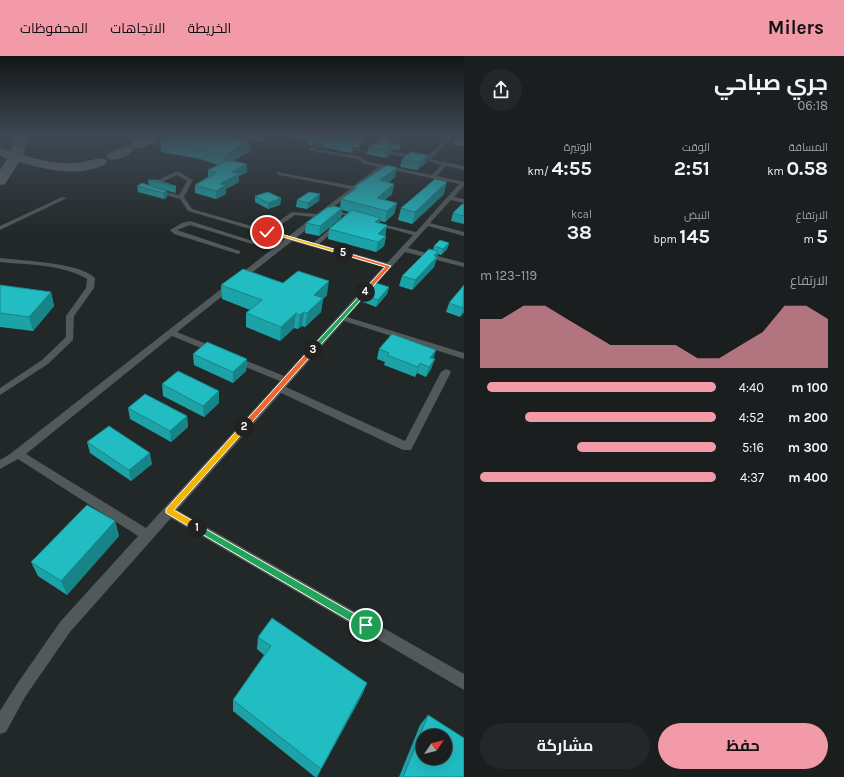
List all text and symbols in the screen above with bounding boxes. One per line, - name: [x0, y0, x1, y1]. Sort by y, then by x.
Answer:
- text: Milers: [768, 17, 824, 39]
- text: المحفوظات: [20, 20, 88, 37]
- text: الاتجاهات: [110, 20, 166, 37]
- text: الخريطة: [188, 20, 231, 37]
- button: share: [480, 69, 522, 111]
- text: جري صباحي: [714, 70, 828, 96]
- text: 06:18: [798, 98, 828, 113]
- text: الوتيرة: [564, 141, 592, 154]
- text: الوقت: [682, 141, 710, 154]
- text: المسافة: [789, 141, 828, 154]
- text: 4:55: [551, 157, 592, 180]
- text: 2:51: [674, 157, 710, 180]
- text: 0.58: [786, 157, 828, 180]
- text: /km: [528, 165, 551, 178]
- text: km: [767, 165, 786, 178]
- text: kcal: [571, 208, 592, 221]
- text: النبض: [684, 209, 710, 222]
- text: الارتفاع: [796, 209, 828, 222]
- pin: [250, 215, 284, 249]
- icon: check: [256, 221, 278, 243]
- text: 38: [567, 221, 592, 244]
- text: 145: [679, 225, 710, 248]
- text: 5: [816, 225, 828, 248]
- text: bpm: [653, 233, 679, 246]
- text: m: [803, 233, 816, 246]
- pin: 5: [333, 243, 353, 263]
- text: 5: [340, 246, 346, 259]
- text: 119–123 m: [480, 268, 537, 283]
- text: الارتفاع: [790, 273, 828, 288]
- pin: 4: [355, 282, 375, 302]
- text: 4: [362, 285, 368, 298]
- pin: 3: [303, 340, 323, 360]
- text: 3: [310, 343, 316, 356]
- text: 4:40: [739, 380, 764, 395]
- text: 100 m: [791, 380, 828, 395]
- text: 4:52: [739, 410, 764, 425]
- text: 200 m: [788, 410, 828, 425]
- pin: 2: [234, 417, 254, 437]
- text: 2: [241, 420, 247, 433]
- text: 5:16: [742, 440, 764, 455]
- text: 300 m: [788, 440, 828, 455]
- text: 4:37: [740, 470, 764, 485]
- text: 400 m: [788, 470, 828, 485]
- pin: 1: [187, 518, 207, 538]
- text: 1: [195, 521, 199, 534]
- pin: [349, 608, 383, 642]
- icon: arrive: [355, 614, 377, 636]
- button: مشاركة: [480, 723, 650, 769]
- button: حفظ: [658, 723, 828, 769]
- north arrow: [416, 729, 452, 765]
- map controls: [416, 729, 452, 765]

